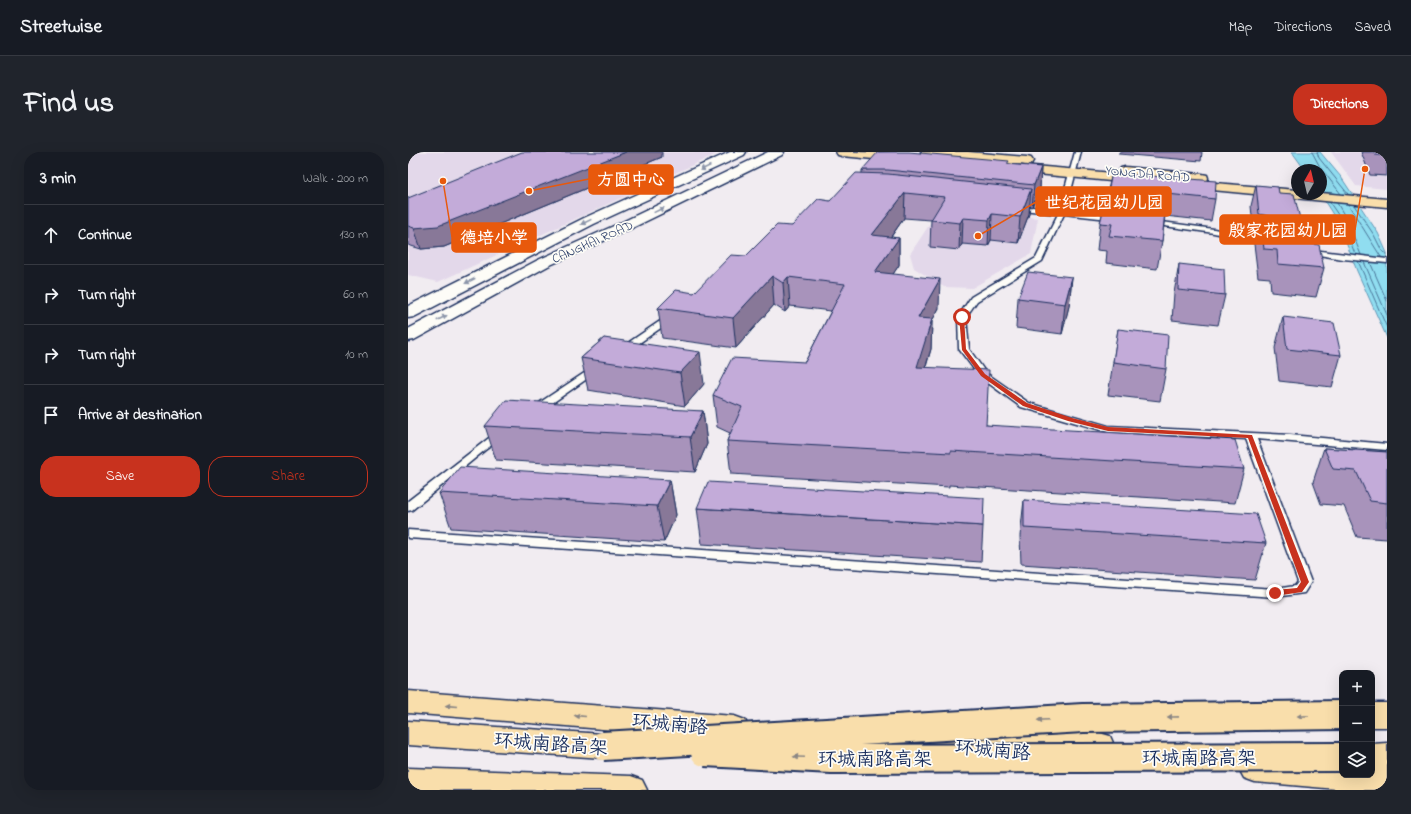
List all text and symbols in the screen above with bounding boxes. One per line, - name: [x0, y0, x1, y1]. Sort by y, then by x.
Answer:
- text: Streetwise: [20, 14, 102, 41]
- text: Map: [1229, 17, 1252, 38]
- text: Directions: [1274, 17, 1332, 38]
- text: Saved: [1354, 17, 1391, 38]
- text: Find us: [24, 84, 114, 125]
- button: Directions: [1293, 84, 1387, 125]
- street label: YONGDA ROAD: [1105, 161, 1191, 188]
- north arrow: [1291, 164, 1327, 200]
- callout: 方圆中心: [589, 165, 673, 194]
- one-way arrow: [699, 165, 710, 171]
- text: 3 min: [40, 166, 76, 191]
- text: 方圆中心: [597, 168, 665, 193]
- text: Walk · 200 m: [303, 169, 368, 188]
- callout: 世纪花园幼儿园: [1036, 187, 1171, 216]
- text: 世纪花园幼儿园: [1045, 191, 1164, 216]
- one-way arrow: [653, 207, 664, 213]
- callout: 殷家花园幼儿园: [1220, 215, 1355, 244]
- street label: CANGHAI ROAD: [549, 216, 636, 269]
- one-way arrow: [581, 219, 592, 225]
- text: 殷家花园幼儿园: [1229, 219, 1348, 244]
- callout: 德培小学: [452, 223, 536, 252]
- icon: ahead: [40, 224, 62, 246]
- text: Continue: [78, 224, 132, 246]
- text: 130 m: [340, 225, 368, 244]
- text: 德培小学: [460, 226, 528, 251]
- one-way arrow: [465, 278, 476, 284]
- icon: right: [40, 284, 62, 306]
- text: Turn right: [78, 284, 136, 306]
- text: 60 m: [343, 285, 368, 304]
- route start: [953, 308, 971, 326]
- one-way arrow: [436, 314, 448, 321]
- icon: right: [40, 344, 62, 366]
- text: Turn right: [78, 344, 136, 366]
- text: 10 m: [345, 345, 368, 364]
- icon: arrive: [40, 404, 62, 426]
- text: Arrive at destination: [78, 404, 202, 426]
- button: Save: [40, 456, 200, 497]
- button: Share: [208, 456, 368, 497]
- route end: [1266, 584, 1284, 602]
- map controls: [1339, 670, 1375, 778]
- button: +: [1339, 670, 1375, 706]
- one-way arrow: [445, 702, 457, 709]
- button: −: [1339, 706, 1375, 742]
- street label: 环城南路: [631, 709, 709, 742]
- one-way arrow: [574, 713, 587, 719]
- one-way arrow: [1296, 713, 1309, 719]
- one-way arrow: [1166, 714, 1179, 720]
- one-way arrow: [1036, 717, 1049, 723]
- street label: 环城南路高架: [493, 728, 609, 763]
- street label: 环城南路: [954, 735, 1032, 768]
- button: layers: [1339, 742, 1375, 778]
- street label: 环城南路高架: [1142, 746, 1256, 773]
- street label: 环城南路高架: [818, 747, 932, 774]
- one-way arrow: [793, 754, 805, 761]

